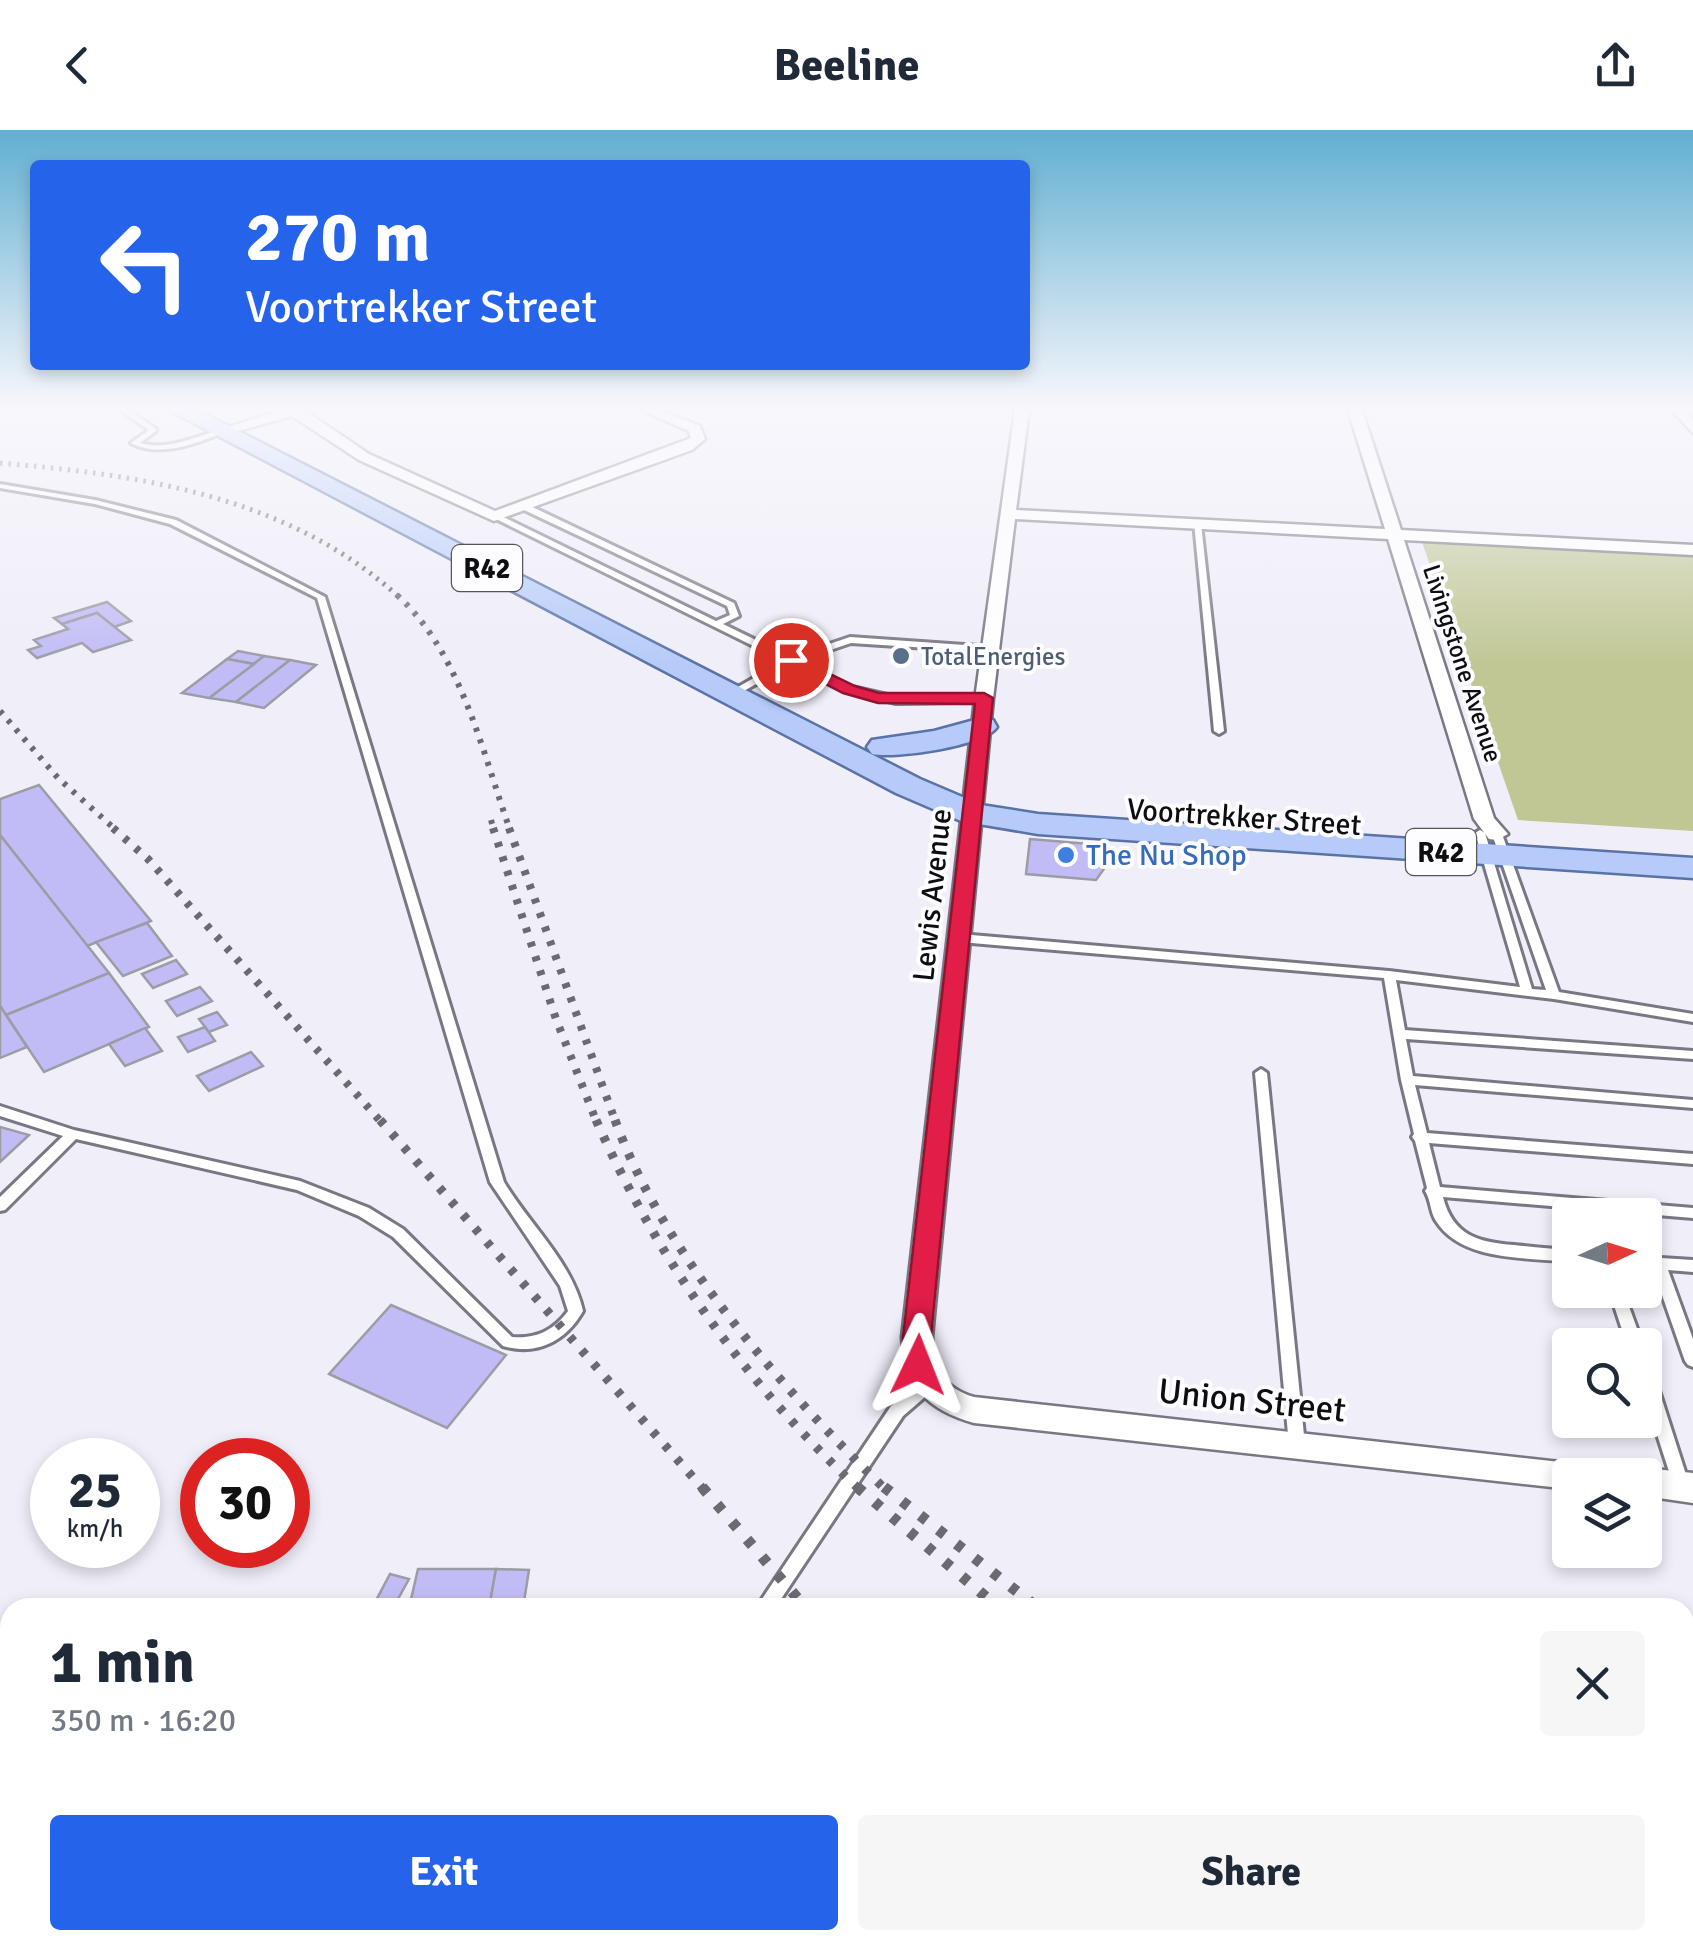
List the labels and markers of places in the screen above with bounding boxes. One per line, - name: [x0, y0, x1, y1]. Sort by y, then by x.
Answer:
- pin: [749, 618, 834, 703]
- place label: TotalEnergies: [921, 641, 1065, 672]
- marker: TotalEnergies: [890, 645, 912, 667]
- place label: The Nu Shop: [1086, 837, 1247, 874]
- marker: The Nu Shop: [1055, 844, 1077, 866]

